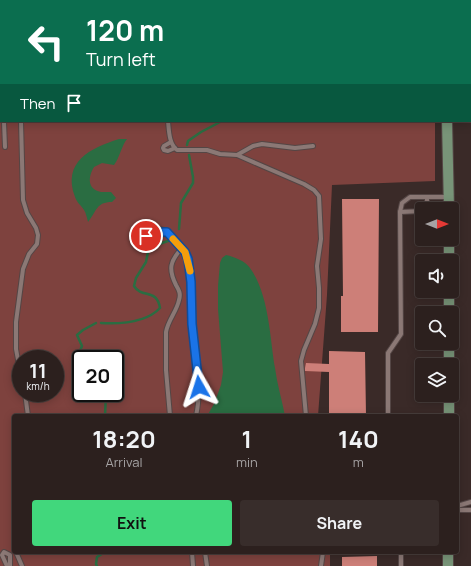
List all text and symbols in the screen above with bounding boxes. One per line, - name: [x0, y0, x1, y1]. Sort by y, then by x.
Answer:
- text: 120 m: [86, 11, 164, 49]
- icon: left: [20, 16, 72, 68]
- text: Turn left: [86, 47, 156, 71]
- icon: arrive: [63, 92, 85, 114]
- text: Then: [20, 93, 55, 114]
- north arrow: [415, 202, 459, 246]
- map controls: [415, 202, 459, 402]
- pin: [129, 219, 163, 253]
- icon: arrive: [135, 225, 157, 247]
- button: sound: [415, 254, 459, 298]
- button: search: [415, 306, 459, 350]
- speed limit sign: 20: [72, 350, 124, 402]
- text: 11: [29, 357, 47, 384]
- button: layers: [415, 358, 459, 402]
- position arrow: [178, 366, 220, 408]
- text: km/h: [26, 379, 50, 393]
- text: 18:20: [92, 422, 156, 455]
- text: 1: [242, 422, 252, 455]
- text: 140: [338, 422, 379, 455]
- text: Arrival: [105, 453, 143, 471]
- text: min: [236, 453, 258, 471]
- text: m: [353, 453, 364, 471]
- button: Exit: [32, 500, 232, 546]
- button: Share: [240, 500, 439, 546]

